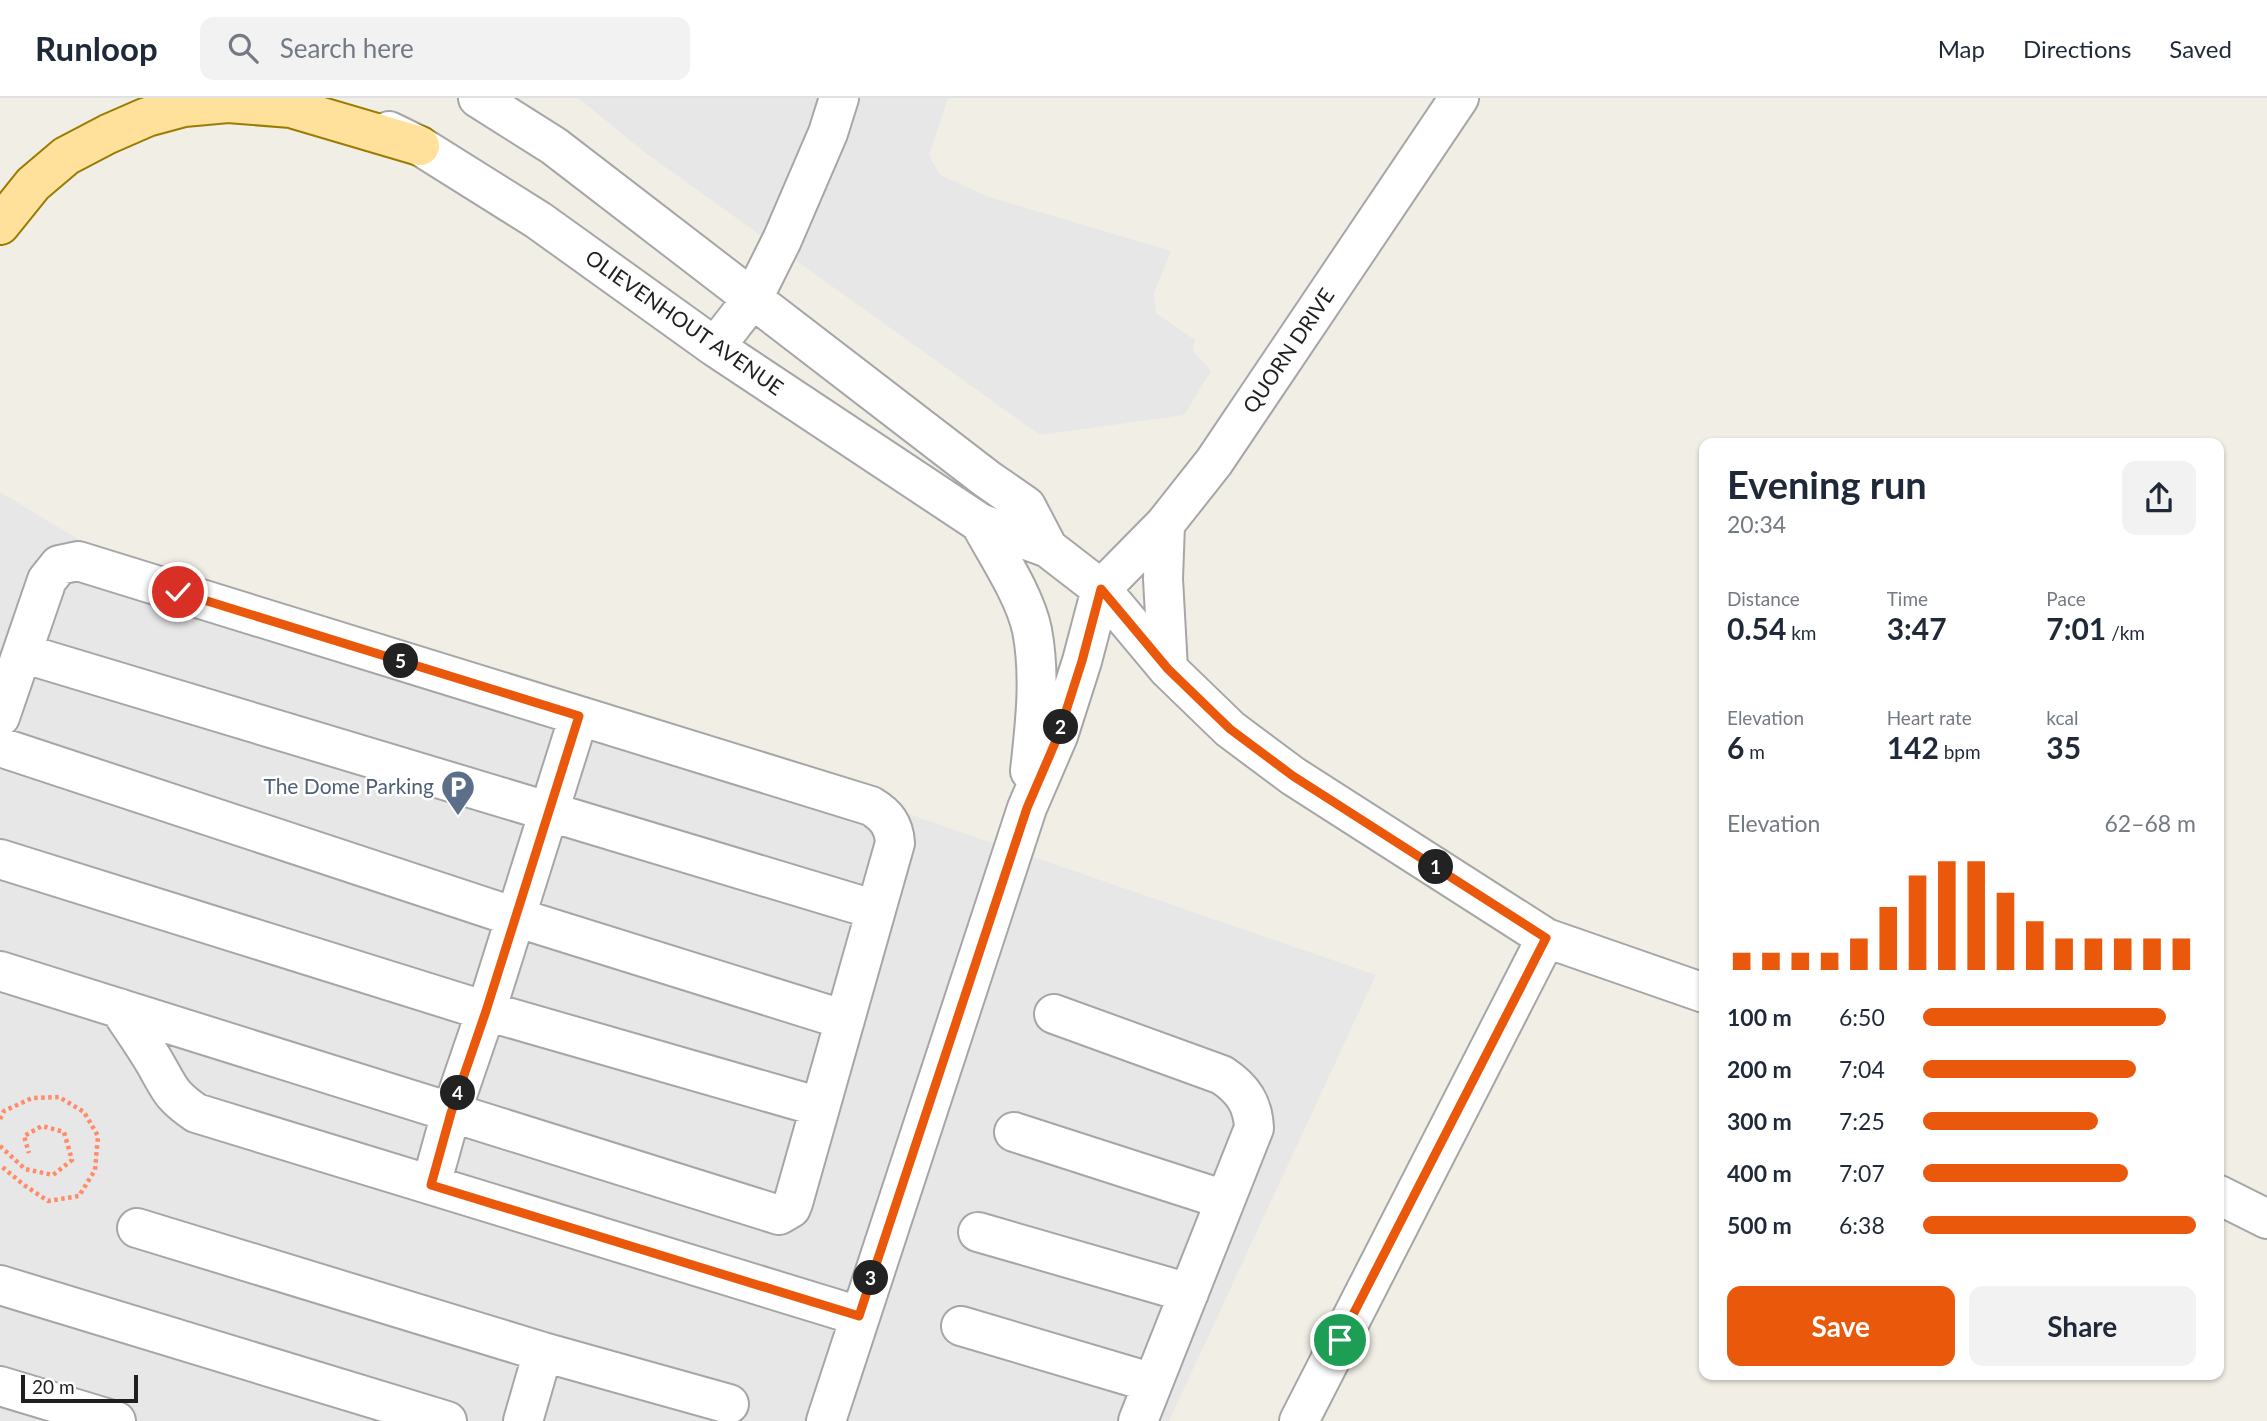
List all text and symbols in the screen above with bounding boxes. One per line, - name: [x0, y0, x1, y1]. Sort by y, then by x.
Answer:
- search box: [200, 17, 690, 80]
- text: Runloop: [35, 28, 158, 68]
- icon: search: [224, 29, 262, 67]
- text: Search here: [280, 32, 414, 64]
- text: Map: [1938, 34, 1985, 63]
- text: Directions: [2023, 34, 2131, 63]
- text: Saved: [2169, 34, 2232, 63]
- street label: OLIEVENHOUT AVENUE: [581, 244, 789, 400]
- street label: QUORN DRIVE: [1237, 283, 1339, 417]
- text: Evening run: [1727, 461, 1927, 507]
- button: share: [2122, 461, 2196, 535]
- text: 20:34: [1727, 510, 1786, 538]
- pin: [148, 562, 208, 622]
- icon: check: [159, 573, 197, 611]
- text: Distance: [1727, 587, 1800, 610]
- text: Time: [1887, 587, 1928, 610]
- text: Pace: [2046, 587, 2086, 610]
- text: 0.54: [1727, 610, 1786, 646]
- text: 3:47: [1887, 610, 1947, 646]
- text: 7:01: [2046, 610, 2106, 646]
- text: km: [1786, 621, 1816, 644]
- text: /km: [2106, 621, 2145, 644]
- pin: 5: [384, 644, 418, 678]
- text: 5: [395, 649, 406, 672]
- text: Elevation: [1727, 706, 1804, 729]
- text: Heart rate: [1887, 706, 1972, 729]
- text: kcal: [2046, 706, 2078, 729]
- pin: 2: [1044, 710, 1078, 744]
- text: 2: [1055, 715, 1066, 738]
- text: 6: [1727, 729, 1744, 765]
- text: 142: [1887, 729, 1939, 765]
- text: 35: [2046, 729, 2081, 765]
- text: m: [1744, 740, 1765, 763]
- text: bpm: [1939, 740, 1981, 763]
- parking icon: The Dome Parking: [439, 768, 477, 817]
- place label: The Dome Parking: [263, 773, 434, 798]
- text: Elevation: [1727, 809, 1820, 837]
- text: 62–68 m: [2104, 809, 2196, 837]
- pin: 1: [1418, 850, 1454, 884]
- text: 1: [1430, 855, 1441, 878]
- text: 100 m: [1727, 1003, 1792, 1031]
- text: 6:50: [1839, 1003, 1885, 1031]
- text: 200 m: [1727, 1055, 1792, 1083]
- text: 7:04: [1839, 1055, 1885, 1083]
- pin: 4: [440, 1076, 476, 1110]
- text: 4: [452, 1081, 463, 1104]
- text: 300 m: [1727, 1107, 1792, 1135]
- text: 7:25: [1839, 1107, 1885, 1135]
- text: 400 m: [1727, 1159, 1792, 1187]
- text: 7:07: [1839, 1159, 1885, 1187]
- text: 500 m: [1727, 1211, 1792, 1239]
- text: 6:38: [1839, 1211, 1885, 1239]
- pin: 3: [854, 1260, 888, 1296]
- text: 3: [865, 1266, 876, 1289]
- button: Save: [1727, 1286, 1955, 1366]
- button: Share: [1969, 1286, 2196, 1366]
- pin: [1310, 1310, 1370, 1370]
- icon: arrive: [1321, 1321, 1359, 1359]
- scale bar: [21, 1372, 138, 1404]
- text: 20 m: [32, 1375, 75, 1398]

